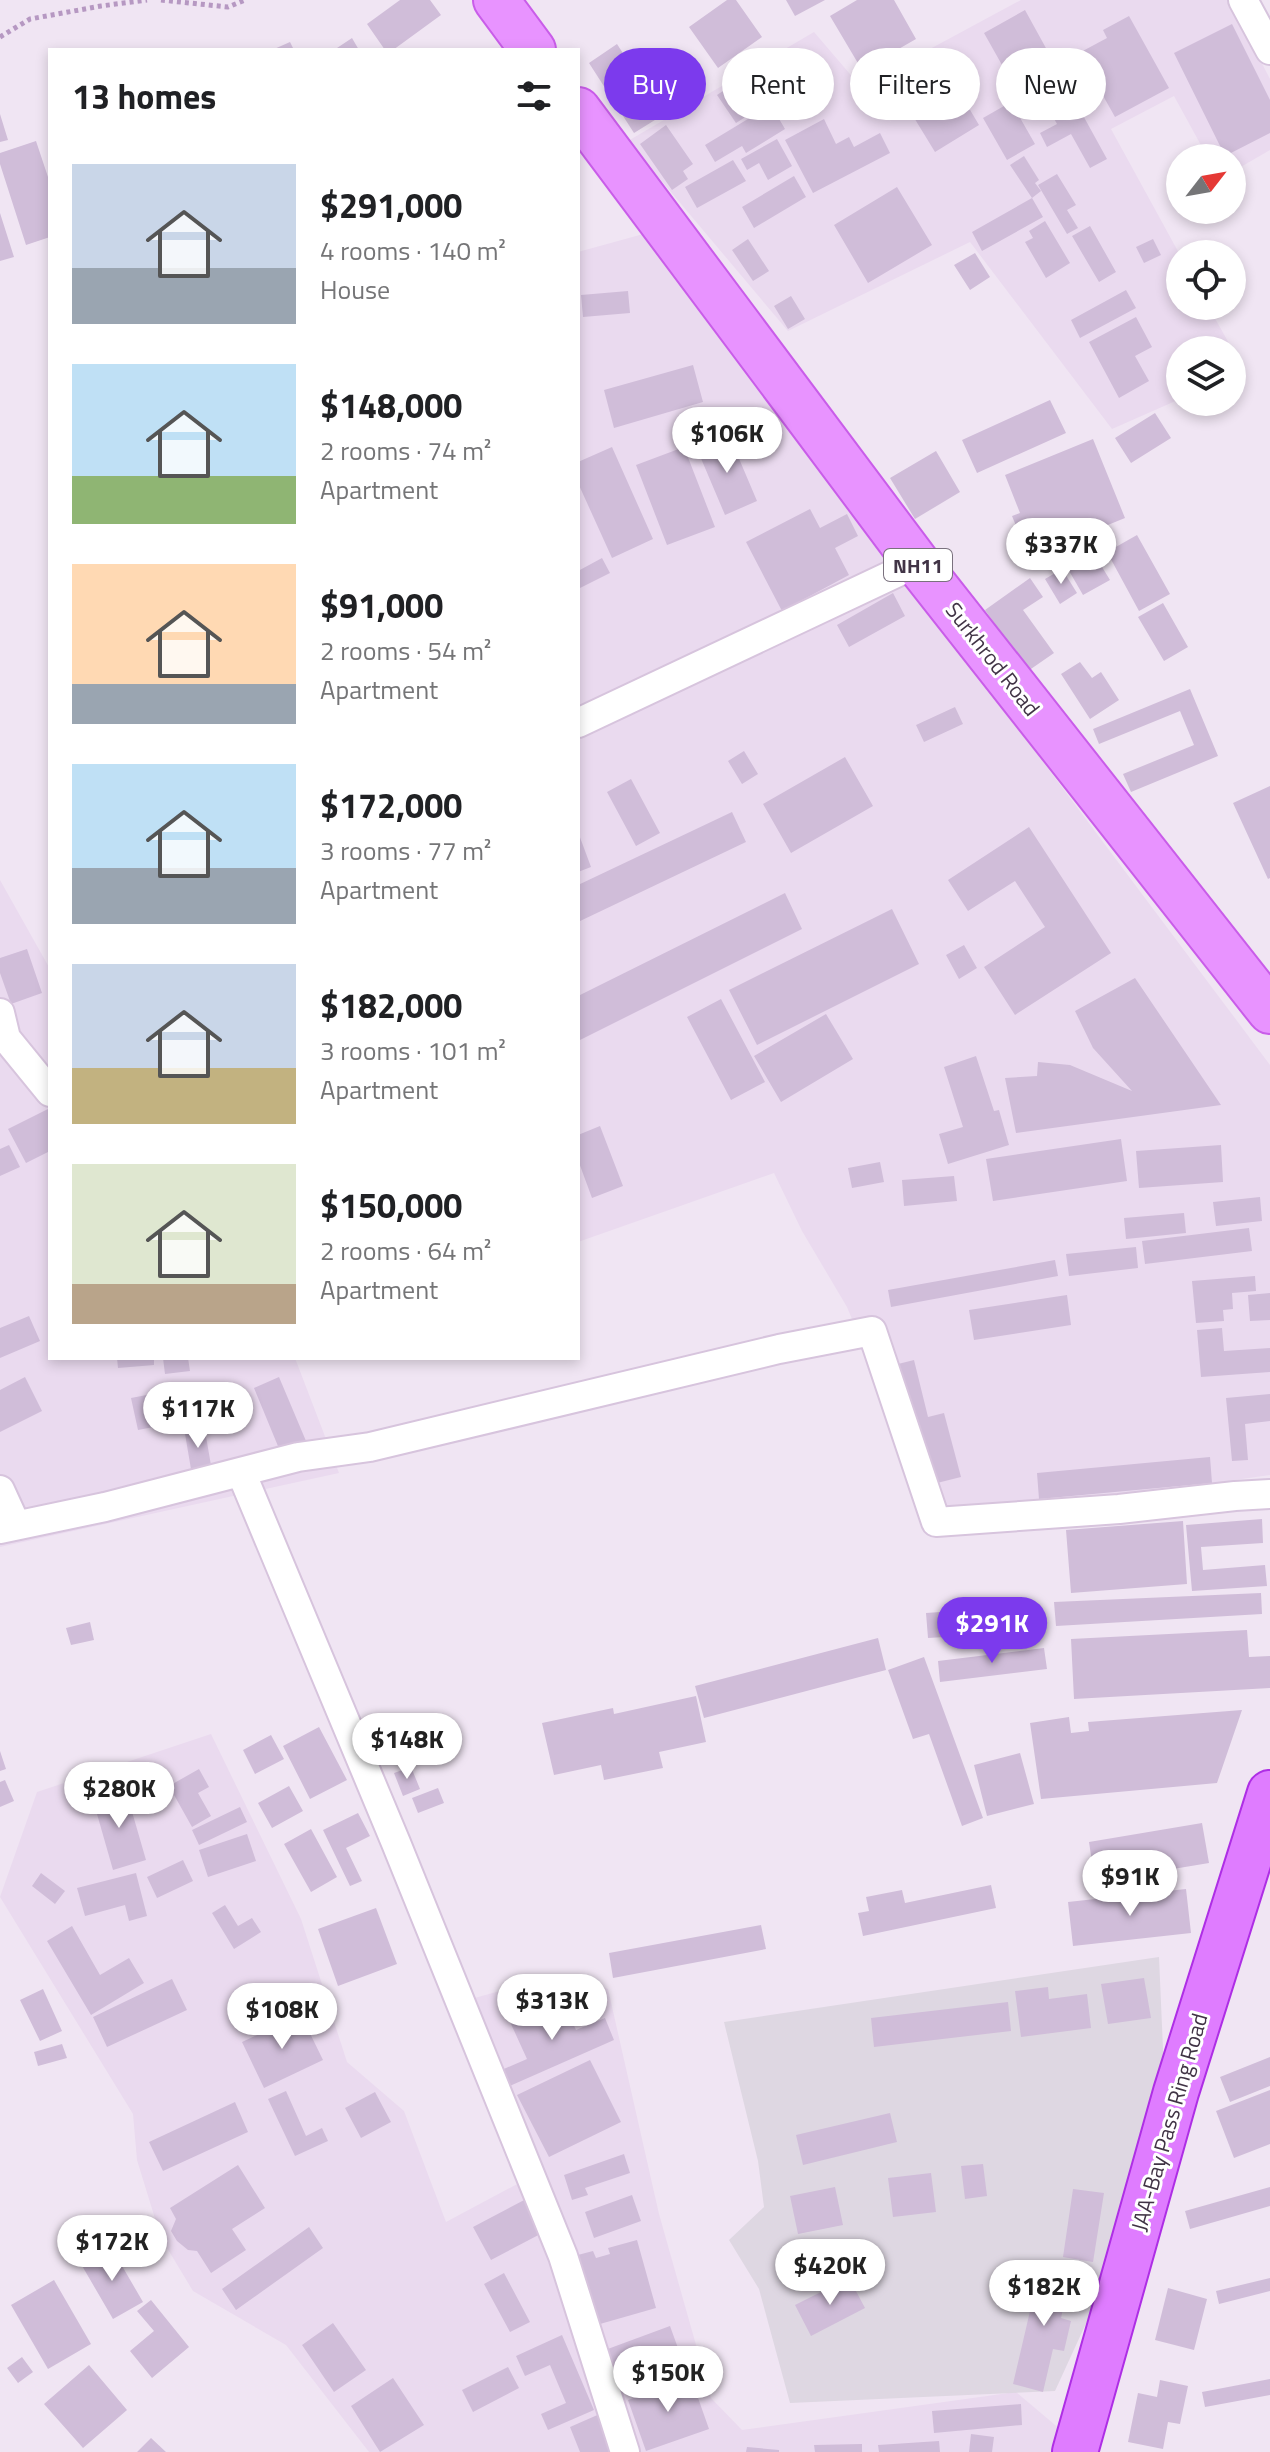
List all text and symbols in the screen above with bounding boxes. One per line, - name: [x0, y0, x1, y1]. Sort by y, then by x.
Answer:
- chip: Buy: [604, 48, 706, 120]
- chip: Rent: [722, 48, 834, 120]
- chip: Filters: [850, 48, 980, 120]
- chip: New: [996, 48, 1106, 120]
- text: 13 homes: [72, 70, 216, 122]
- icon: filters: [512, 74, 556, 118]
- north arrow: [1166, 144, 1246, 224]
- map controls: [1166, 144, 1246, 416]
- text: $291,000: [320, 179, 462, 231]
- icon: home: [136, 196, 232, 292]
- text: 4 rooms · 140 m²: [320, 231, 506, 270]
- button: locate: [1166, 240, 1246, 320]
- text: House: [320, 270, 390, 309]
- button: layers: [1166, 336, 1246, 416]
- text: $148,000: [320, 379, 462, 431]
- icon: home: [136, 396, 232, 492]
- pin: $106K: [671, 407, 783, 475]
- text: $106K: [690, 413, 764, 452]
- text: 2 rooms · 74 m²: [320, 431, 491, 470]
- text: Apartment: [320, 470, 438, 509]
- pin: $337K: [1005, 518, 1117, 586]
- text: $337K: [1024, 524, 1098, 563]
- road number: NH11: [884, 549, 952, 581]
- text: $91,000: [320, 579, 443, 631]
- street label: Surkhrod Road: [938, 595, 1048, 723]
- icon: home: [136, 596, 232, 692]
- text: 2 rooms · 54 m²: [320, 631, 491, 670]
- text: Apartment: [320, 670, 438, 709]
- text: $172,000: [320, 779, 462, 831]
- icon: home: [136, 796, 232, 892]
- text: 3 rooms · 77 m²: [320, 831, 491, 870]
- text: Apartment: [320, 870, 438, 909]
- text: $182,000: [320, 979, 462, 1031]
- icon: home: [136, 996, 232, 1092]
- text: 3 rooms · 101 m²: [320, 1031, 506, 1070]
- text: Apartment: [320, 1070, 438, 1109]
- text: $150,000: [320, 1179, 462, 1231]
- icon: home: [136, 1196, 232, 1292]
- text: 2 rooms · 64 m²: [320, 1231, 491, 1270]
- text: Apartment: [320, 1270, 438, 1309]
- pin: $117K: [142, 1382, 254, 1450]
- text: $117K: [161, 1388, 235, 1427]
- pin: $291K: [936, 1597, 1048, 1665]
- text: $291K: [955, 1603, 1029, 1642]
- pin: $148K: [351, 1713, 463, 1781]
- text: $148K: [370, 1719, 444, 1758]
- pin: $280K: [63, 1762, 175, 1830]
- text: $280K: [82, 1768, 156, 1807]
- pin: $91K: [1083, 1850, 1177, 1918]
- text: $91K: [1100, 1856, 1160, 1895]
- pin: $313K: [496, 1974, 608, 2042]
- text: $313K: [515, 1980, 589, 2019]
- pin: $108K: [226, 1983, 338, 2051]
- text: $108K: [245, 1989, 319, 2028]
- street label: JAA-Bay Pass Ring Road: [1122, 2009, 1216, 2235]
- pin: $172K: [56, 2215, 168, 2283]
- text: $172K: [75, 2221, 149, 2260]
- pin: $420K: [774, 2239, 886, 2307]
- text: $420K: [793, 2245, 867, 2284]
- pin: $182K: [988, 2260, 1100, 2328]
- text: $182K: [1007, 2266, 1081, 2305]
- pin: $150K: [612, 2346, 724, 2414]
- text: $150K: [631, 2352, 705, 2391]

